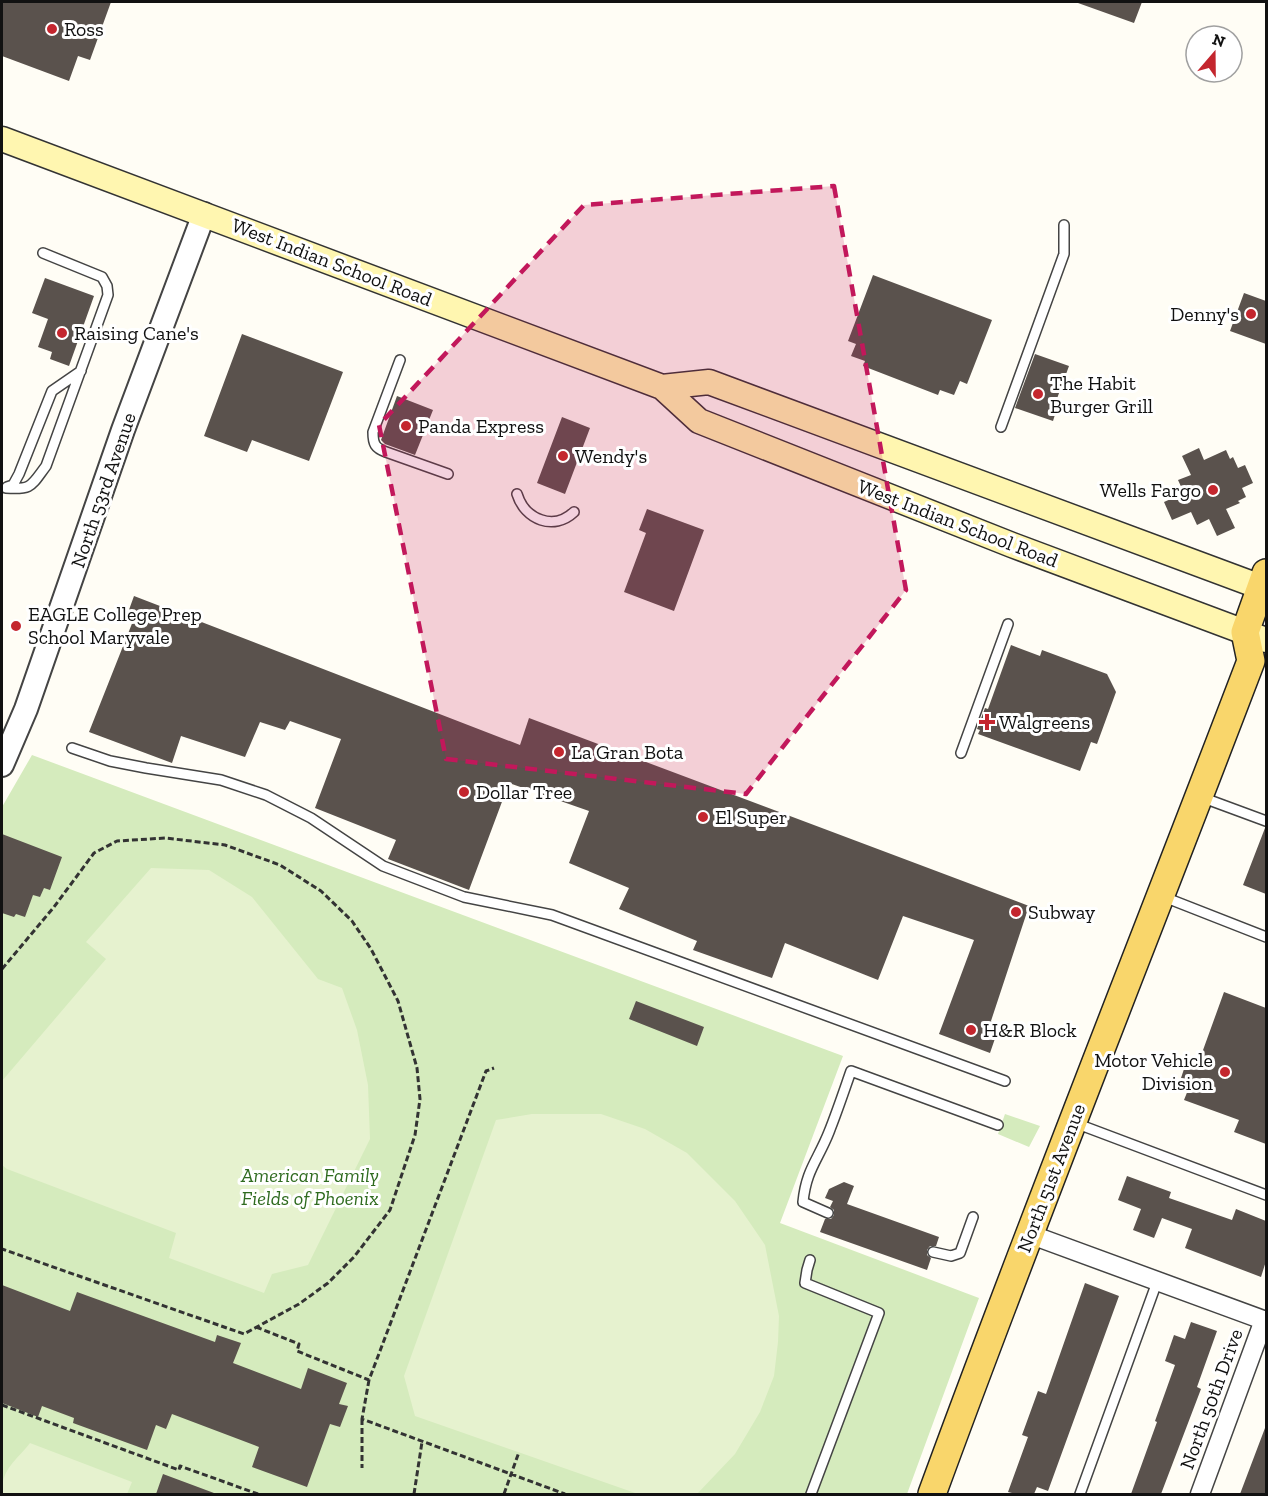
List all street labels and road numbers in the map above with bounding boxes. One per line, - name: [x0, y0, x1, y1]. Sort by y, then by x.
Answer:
- street label: West Indian School Road: [229, 213, 436, 311]
- street label: North 53rd Avenue: [65, 409, 141, 571]
- street label: West Indian School Road: [855, 474, 1062, 572]
- street label: North 51st Avenue: [1012, 1100, 1090, 1256]
- street label: North 50th Drive: [1174, 1325, 1248, 1473]

